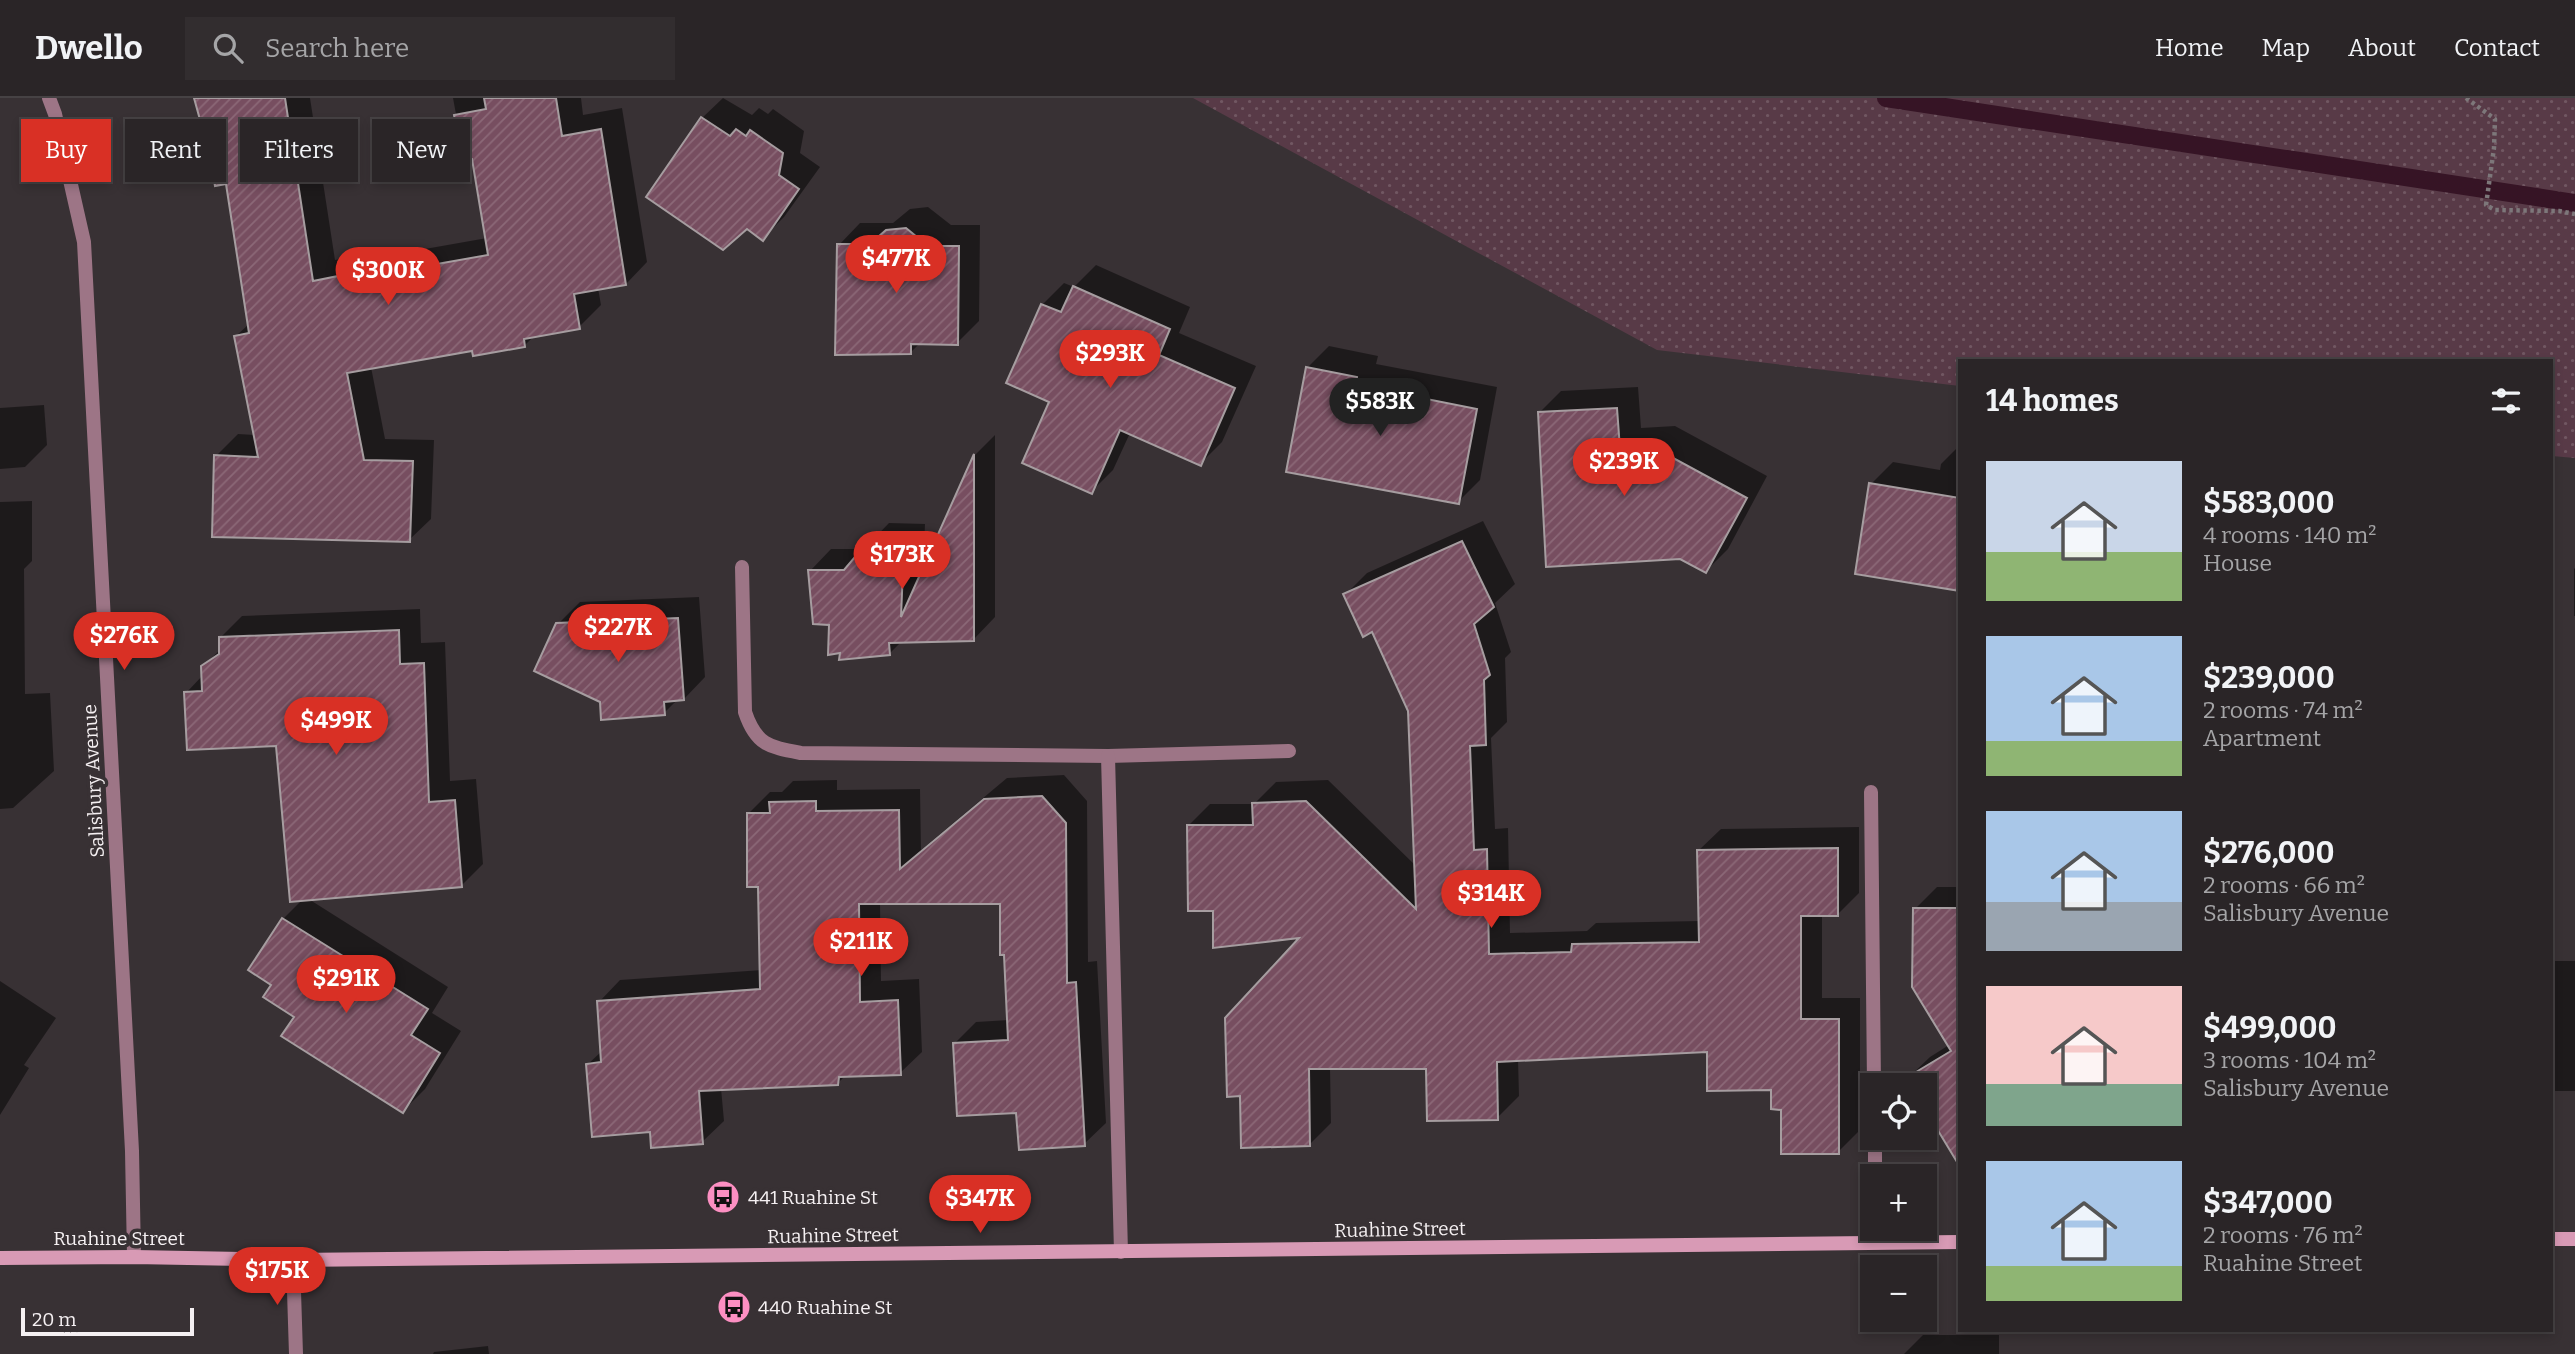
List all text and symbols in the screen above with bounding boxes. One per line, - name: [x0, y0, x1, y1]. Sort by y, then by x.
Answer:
- search box: [185, 17, 675, 80]
- text: Dwello: [35, 28, 143, 68]
- icon: search: [209, 29, 247, 67]
- text: Search here: [265, 33, 409, 64]
- text: Home: [2155, 34, 2224, 62]
- text: Map: [2262, 34, 2310, 62]
- text: About: [2348, 34, 2416, 62]
- text: Contact: [2454, 34, 2540, 62]
- chip: Buy: [21, 119, 111, 182]
- chip: Rent: [125, 119, 226, 182]
- chip: Filters: [240, 119, 358, 182]
- chip: New: [372, 119, 470, 182]
- pin: $477K: [847, 236, 945, 295]
- text: $477K: [861, 244, 931, 272]
- pin: $300K: [339, 248, 437, 307]
- text: $300K: [352, 256, 424, 284]
- pin: $293K: [1061, 330, 1159, 390]
- text: $293K: [1075, 339, 1145, 367]
- pin: $583K: [1331, 378, 1429, 438]
- icon: filters: [2487, 382, 2525, 420]
- text: 14 homes: [1986, 383, 2119, 419]
- text: $583K: [1345, 387, 1415, 415]
- pin: $239K: [1575, 438, 1673, 498]
- text: $239K: [1589, 447, 1659, 475]
- text: $583,000: [2203, 485, 2335, 521]
- icon: home: [2042, 489, 2126, 573]
- text: 4 rooms · 140 m²: [2203, 521, 2376, 549]
- pin: $173K: [853, 532, 951, 591]
- text: $173K: [870, 540, 934, 568]
- text: House: [2203, 549, 2272, 577]
- pin: $227K: [569, 604, 667, 664]
- pin: $276K: [75, 612, 173, 672]
- text: $227K: [584, 613, 652, 641]
- text: $276K: [89, 621, 159, 649]
- text: $239,000: [2203, 660, 2335, 696]
- icon: home: [2042, 664, 2126, 748]
- text: 2 rooms · 74 m²: [2203, 696, 2363, 724]
- pin: $499K: [287, 698, 385, 757]
- street label: Salisbury Avenue: [78, 704, 109, 858]
- text: $499K: [300, 706, 372, 734]
- text: Apartment: [2203, 724, 2321, 752]
- text: $276,000: [2203, 835, 2335, 871]
- icon: home: [2042, 839, 2126, 923]
- pin: $314K: [1442, 870, 1540, 930]
- text: 2 rooms · 66 m²: [2203, 871, 2365, 899]
- text: $314K: [1457, 879, 1525, 907]
- text: Salisbury Avenue: [2203, 899, 2389, 927]
- pin: $211K: [812, 918, 910, 978]
- text: $211K: [829, 927, 893, 955]
- pin: $291K: [297, 956, 395, 1015]
- text: $291K: [313, 964, 379, 992]
- text: $499,000: [2203, 1010, 2337, 1046]
- icon: home: [2042, 1014, 2126, 1098]
- text: 3 rooms · 104 m²: [2203, 1046, 2376, 1074]
- map controls: [1860, 1073, 1937, 1332]
- button: locate: [1860, 1073, 1937, 1150]
- text: Salisbury Avenue: [2203, 1074, 2389, 1102]
- button: +: [1860, 1164, 1937, 1241]
- pin: $347K: [931, 1176, 1029, 1235]
- bus stop icon: 441 Ruahine St: [704, 1178, 742, 1216]
- text: $347K: [945, 1184, 1015, 1212]
- text: $347,000: [2203, 1185, 2333, 1221]
- place label: 441 Ruahine St: [748, 1186, 878, 1209]
- icon: home: [2042, 1189, 2126, 1273]
- street label: Ruahine Street: [1334, 1217, 1466, 1242]
- text: 2 rooms · 76 m²: [2203, 1221, 2363, 1249]
- street label: Ruahine Street: [767, 1223, 899, 1248]
- street label: Ruahine Street: [53, 1227, 185, 1250]
- pin: $175K: [228, 1248, 326, 1307]
- text: Ruahine Street: [2203, 1249, 2362, 1277]
- button: −: [1860, 1255, 1937, 1332]
- text: $175K: [245, 1256, 309, 1284]
- bus stop icon: 440 Ruahine St: [715, 1288, 753, 1326]
- place label: 440 Ruahine St: [758, 1296, 892, 1319]
- scale bar: [21, 1305, 194, 1337]
- text: 20 m: [32, 1308, 76, 1331]

